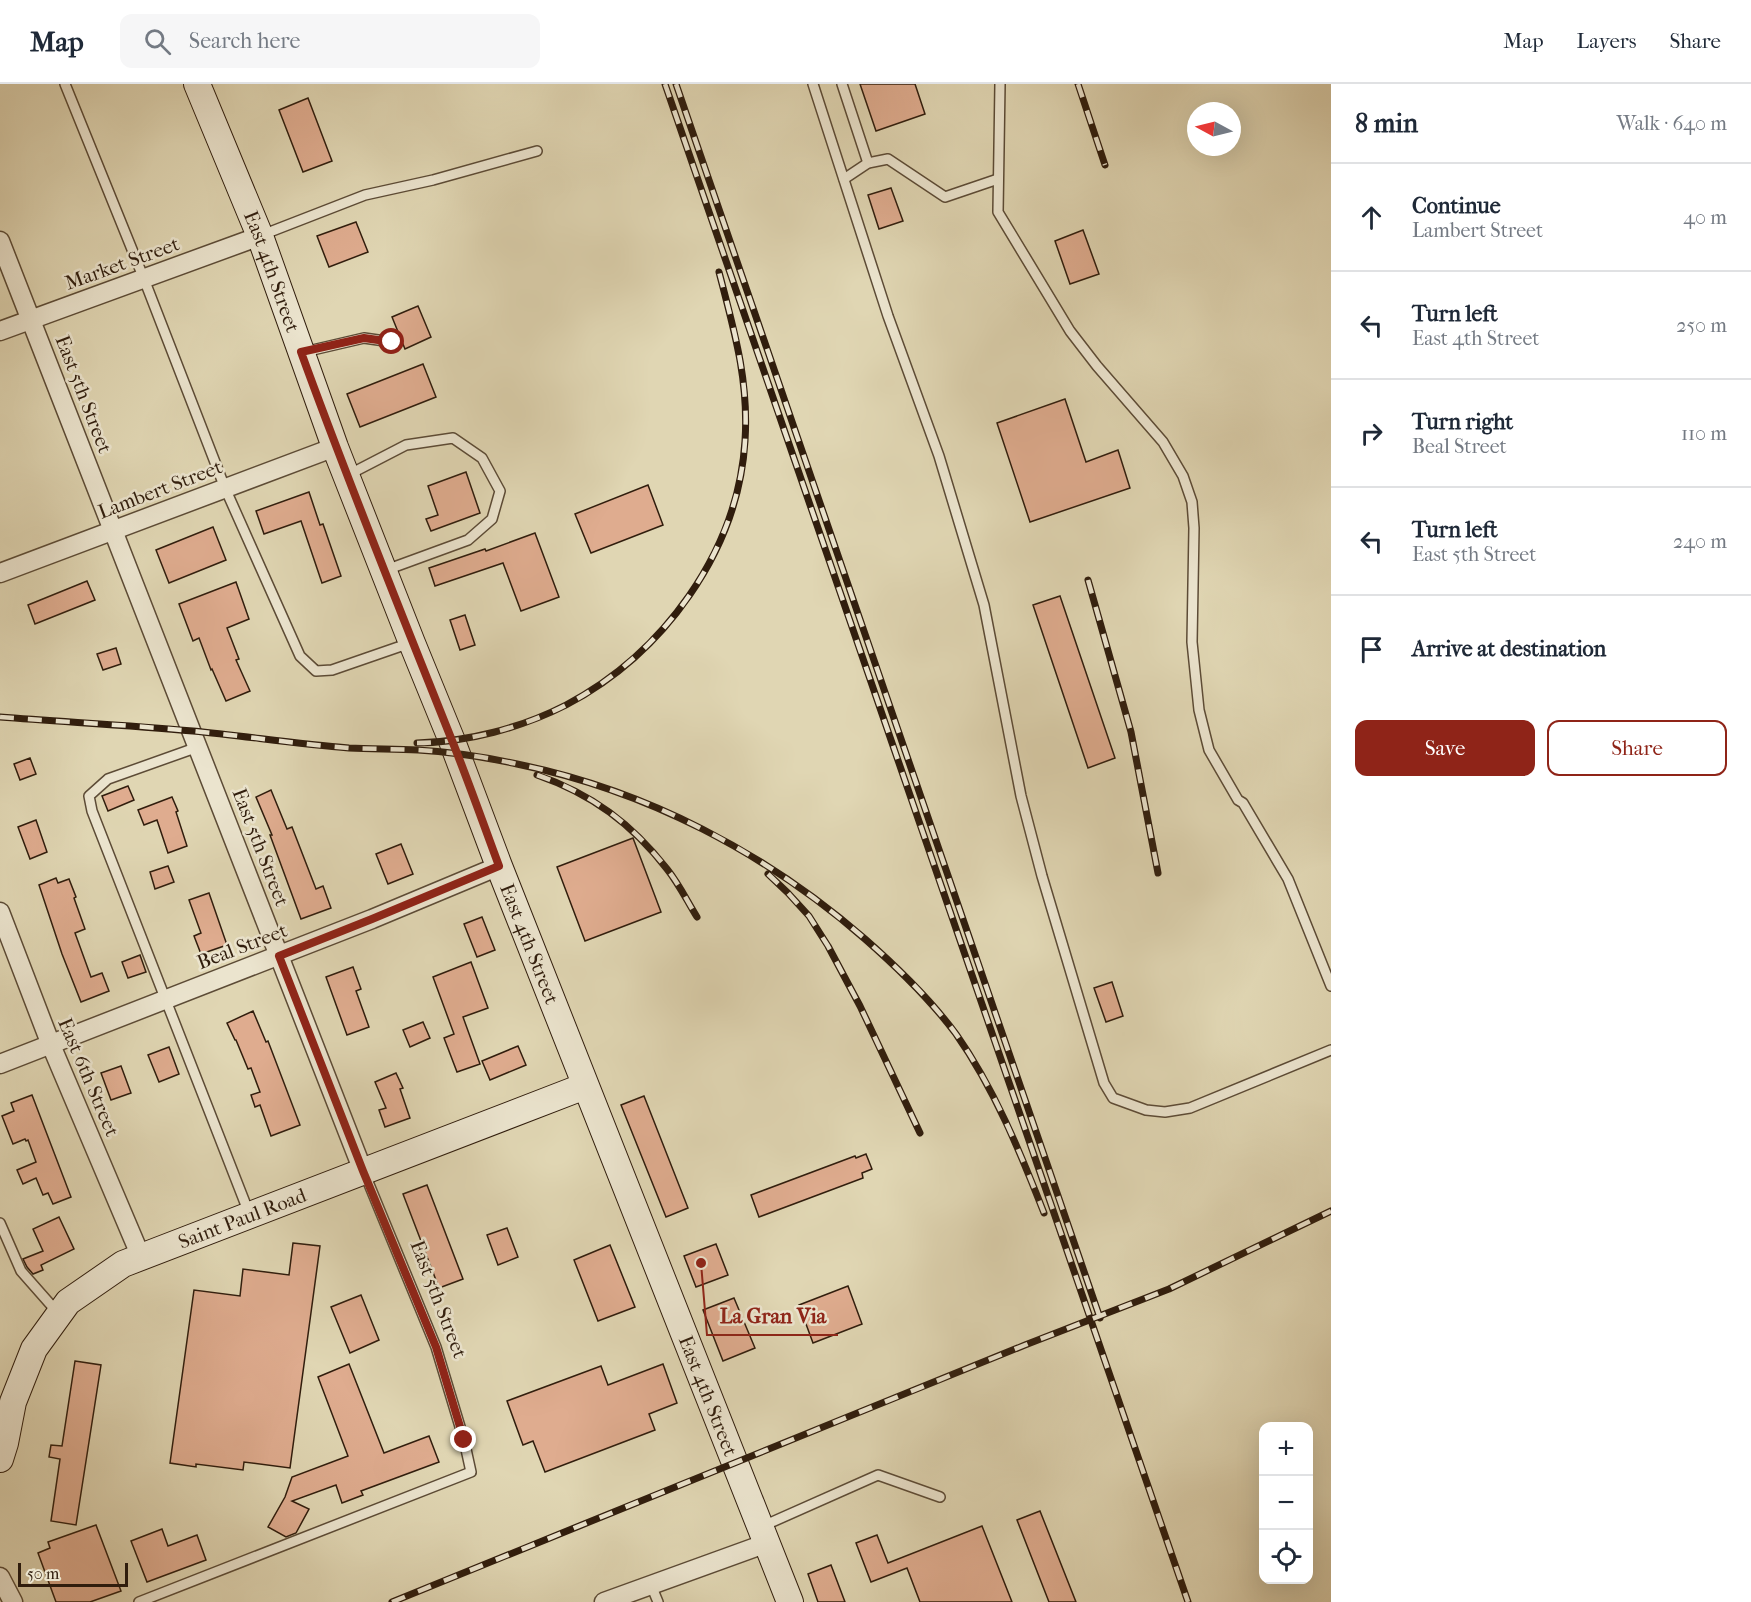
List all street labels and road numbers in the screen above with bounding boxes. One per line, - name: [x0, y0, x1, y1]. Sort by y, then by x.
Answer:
- street label: East 4th Street: [239, 207, 304, 335]
- street label: Market Street: [62, 232, 182, 295]
- street label: East 5th Street: [51, 332, 117, 456]
- street label: Lambert Street: [95, 455, 226, 524]
- street label: East 5th Street: [228, 785, 294, 909]
- street label: East 4th Street: [495, 880, 563, 1007]
- street label: Beal Street: [194, 919, 291, 974]
- street label: East 6th Street: [53, 1014, 124, 1140]
- street label: Saint Paul Road: [175, 1183, 311, 1254]
- street label: East 5th Street: [406, 1237, 472, 1361]
- street label: East 4th Street: [674, 1332, 742, 1459]

